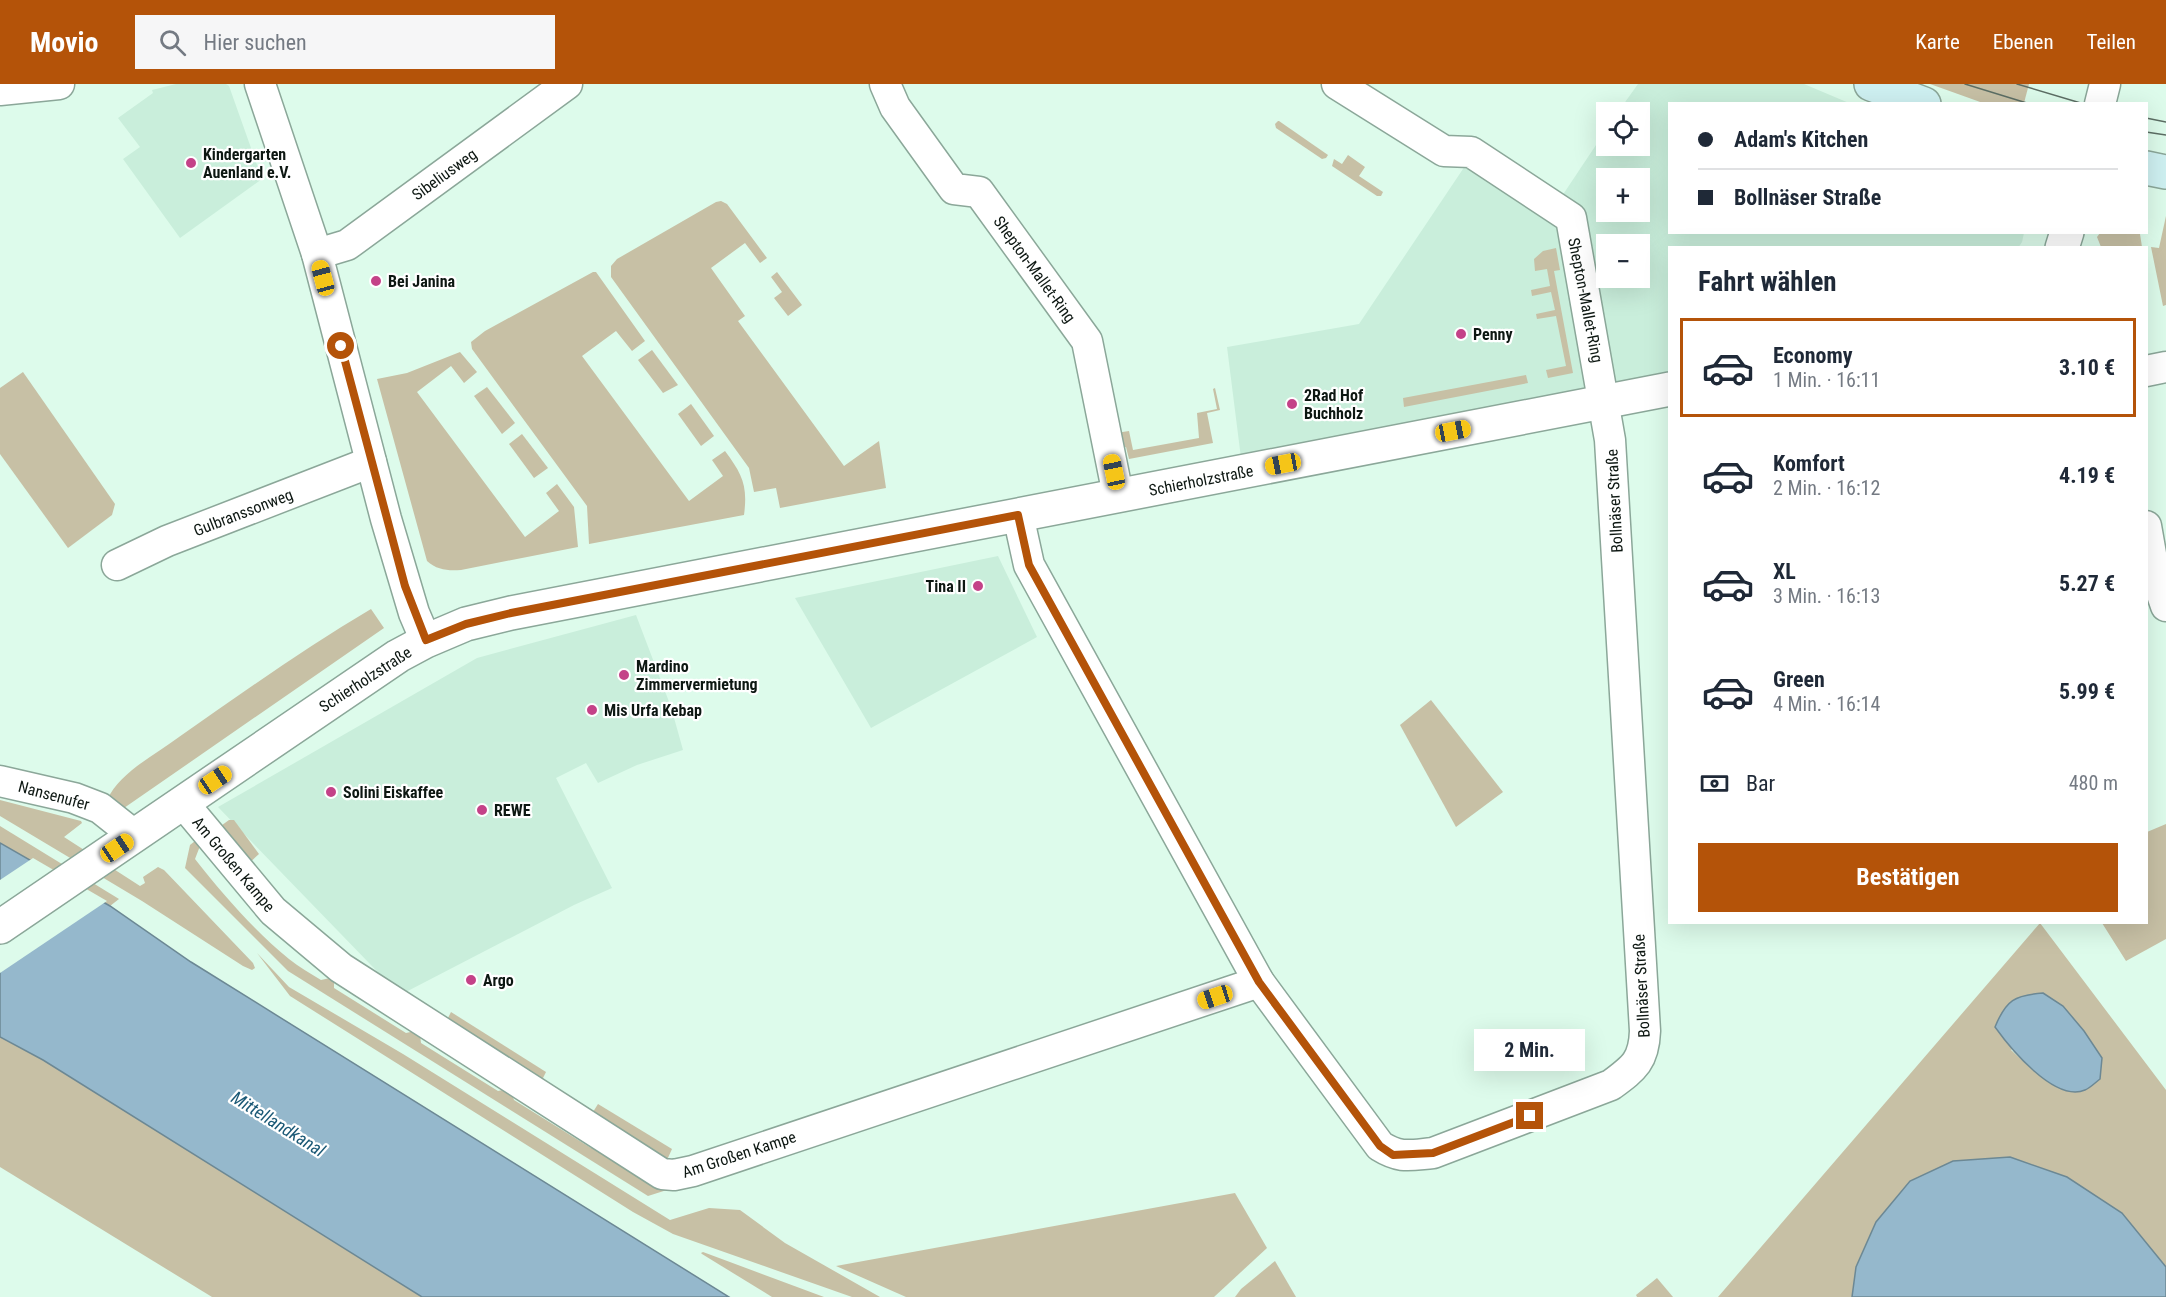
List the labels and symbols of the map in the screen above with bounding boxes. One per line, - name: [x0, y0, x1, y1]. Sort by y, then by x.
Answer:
- place label: Kindergarten Auenland e.V.: [203, 145, 291, 182]
- street label: Sibeliusweg: [408, 145, 480, 204]
- marker: Kindergarten Auenland e.V.: [184, 156, 198, 170]
- street label: Shepton-Mallet-Ring: [990, 212, 1080, 326]
- street label: Shepton-Mallet-Ring: [1564, 236, 1607, 364]
- car: [310, 258, 336, 298]
- place label: Bei Janina: [388, 272, 456, 291]
- marker: Bei Janina: [369, 274, 383, 288]
- place label: Penny: [1473, 325, 1513, 344]
- marker: Penny: [1454, 327, 1468, 341]
- route start: [327, 332, 354, 359]
- place label: 2Rad Hof Buchholz: [1304, 386, 1364, 423]
- marker: 2Rad Hof Buchholz: [1285, 397, 1299, 411]
- car: [1434, 419, 1472, 443]
- street label: Bollnäser Straße: [1602, 449, 1627, 553]
- car: [1264, 452, 1302, 476]
- car: [1101, 453, 1127, 491]
- street label: Schierholzstraße: [1147, 461, 1255, 500]
- street label: Gulbranssonweg: [191, 485, 296, 540]
- place label: Tina II: [926, 577, 966, 596]
- marker: Tina II: [971, 579, 985, 593]
- street label: Schierholzstraße: [316, 643, 415, 716]
- place label: Mardino Zimmervermietung: [636, 657, 758, 694]
- marker: Mardino Zimmervermietung: [617, 668, 631, 682]
- place label: Mis Urfa Kebap: [604, 701, 702, 720]
- marker: Mis Urfa Kebap: [585, 703, 599, 717]
- car: [195, 762, 235, 798]
- street label: Nansenufer: [16, 777, 92, 814]
- place label: Solini Eiskaffee: [343, 783, 444, 802]
- marker: Solini Eiskaffee: [324, 785, 338, 799]
- place label: REWE: [494, 801, 531, 820]
- marker: REWE: [475, 803, 489, 817]
- street label: Am Großen Kampe: [188, 813, 279, 916]
- car: [97, 830, 137, 866]
- street label: Bollnäser Straße: [1629, 934, 1654, 1038]
- place label: Argo: [483, 971, 514, 990]
- marker: Argo: [464, 973, 478, 987]
- car: [1195, 983, 1235, 1011]
- callout: 2 Min.: [1474, 1029, 1586, 1071]
- water label: Mittellandkanal: [228, 1087, 330, 1161]
- route end: [1516, 1102, 1543, 1129]
- street label: Am Großen Kampe: [680, 1127, 798, 1182]

